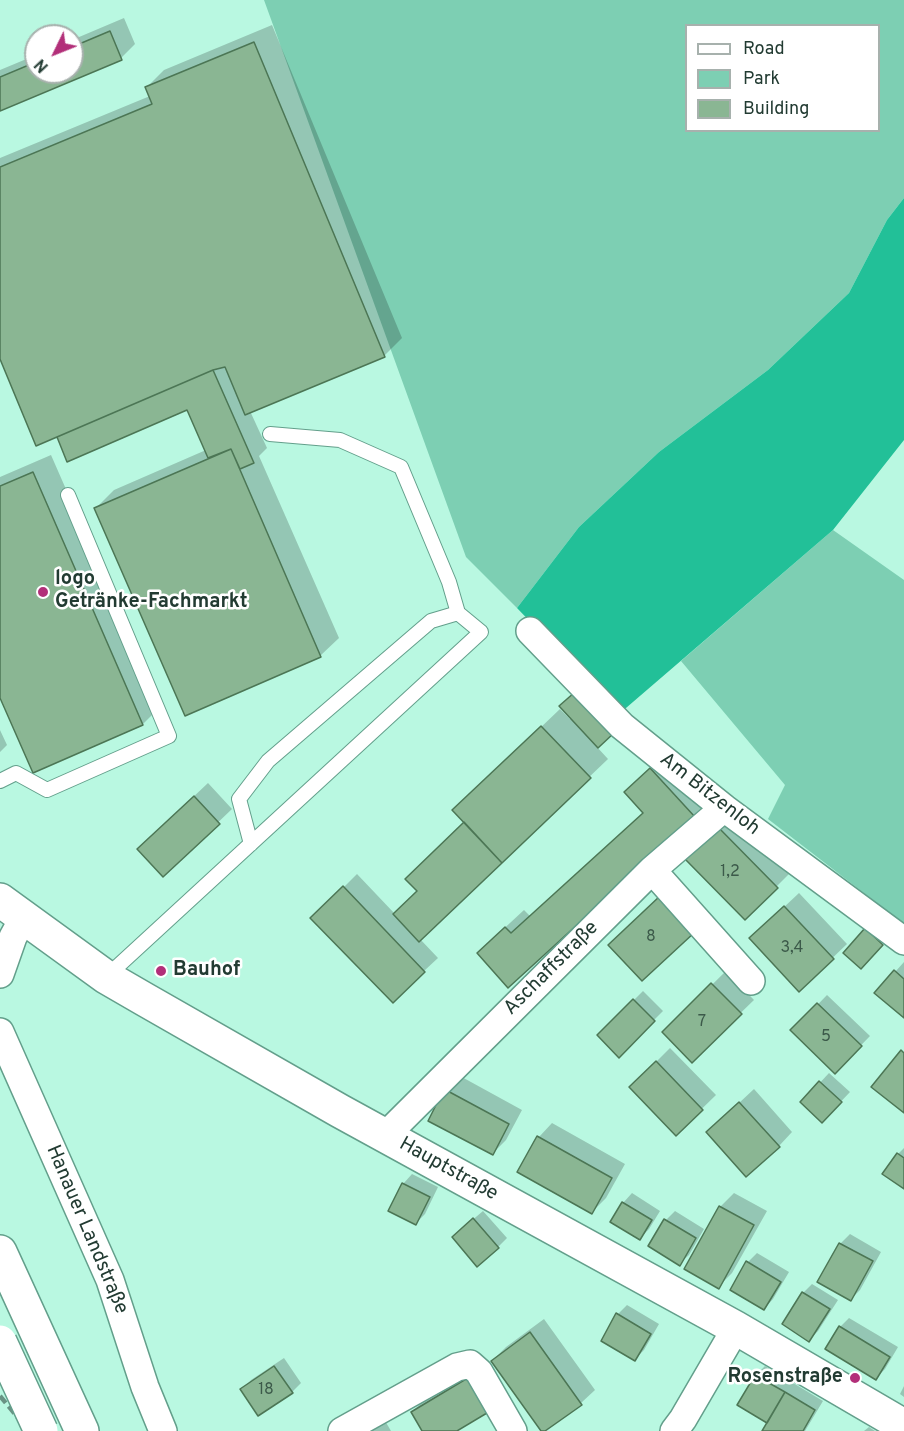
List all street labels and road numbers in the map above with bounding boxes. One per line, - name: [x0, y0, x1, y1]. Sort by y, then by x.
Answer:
- street label: Am Bitzenloh: [654, 748, 764, 842]
- street label: Aschaffstraße: [500, 917, 604, 1021]
- street label: Hauptstraße: [394, 1133, 502, 1207]
- street label: Hanauer Landstraße: [40, 1142, 132, 1318]

